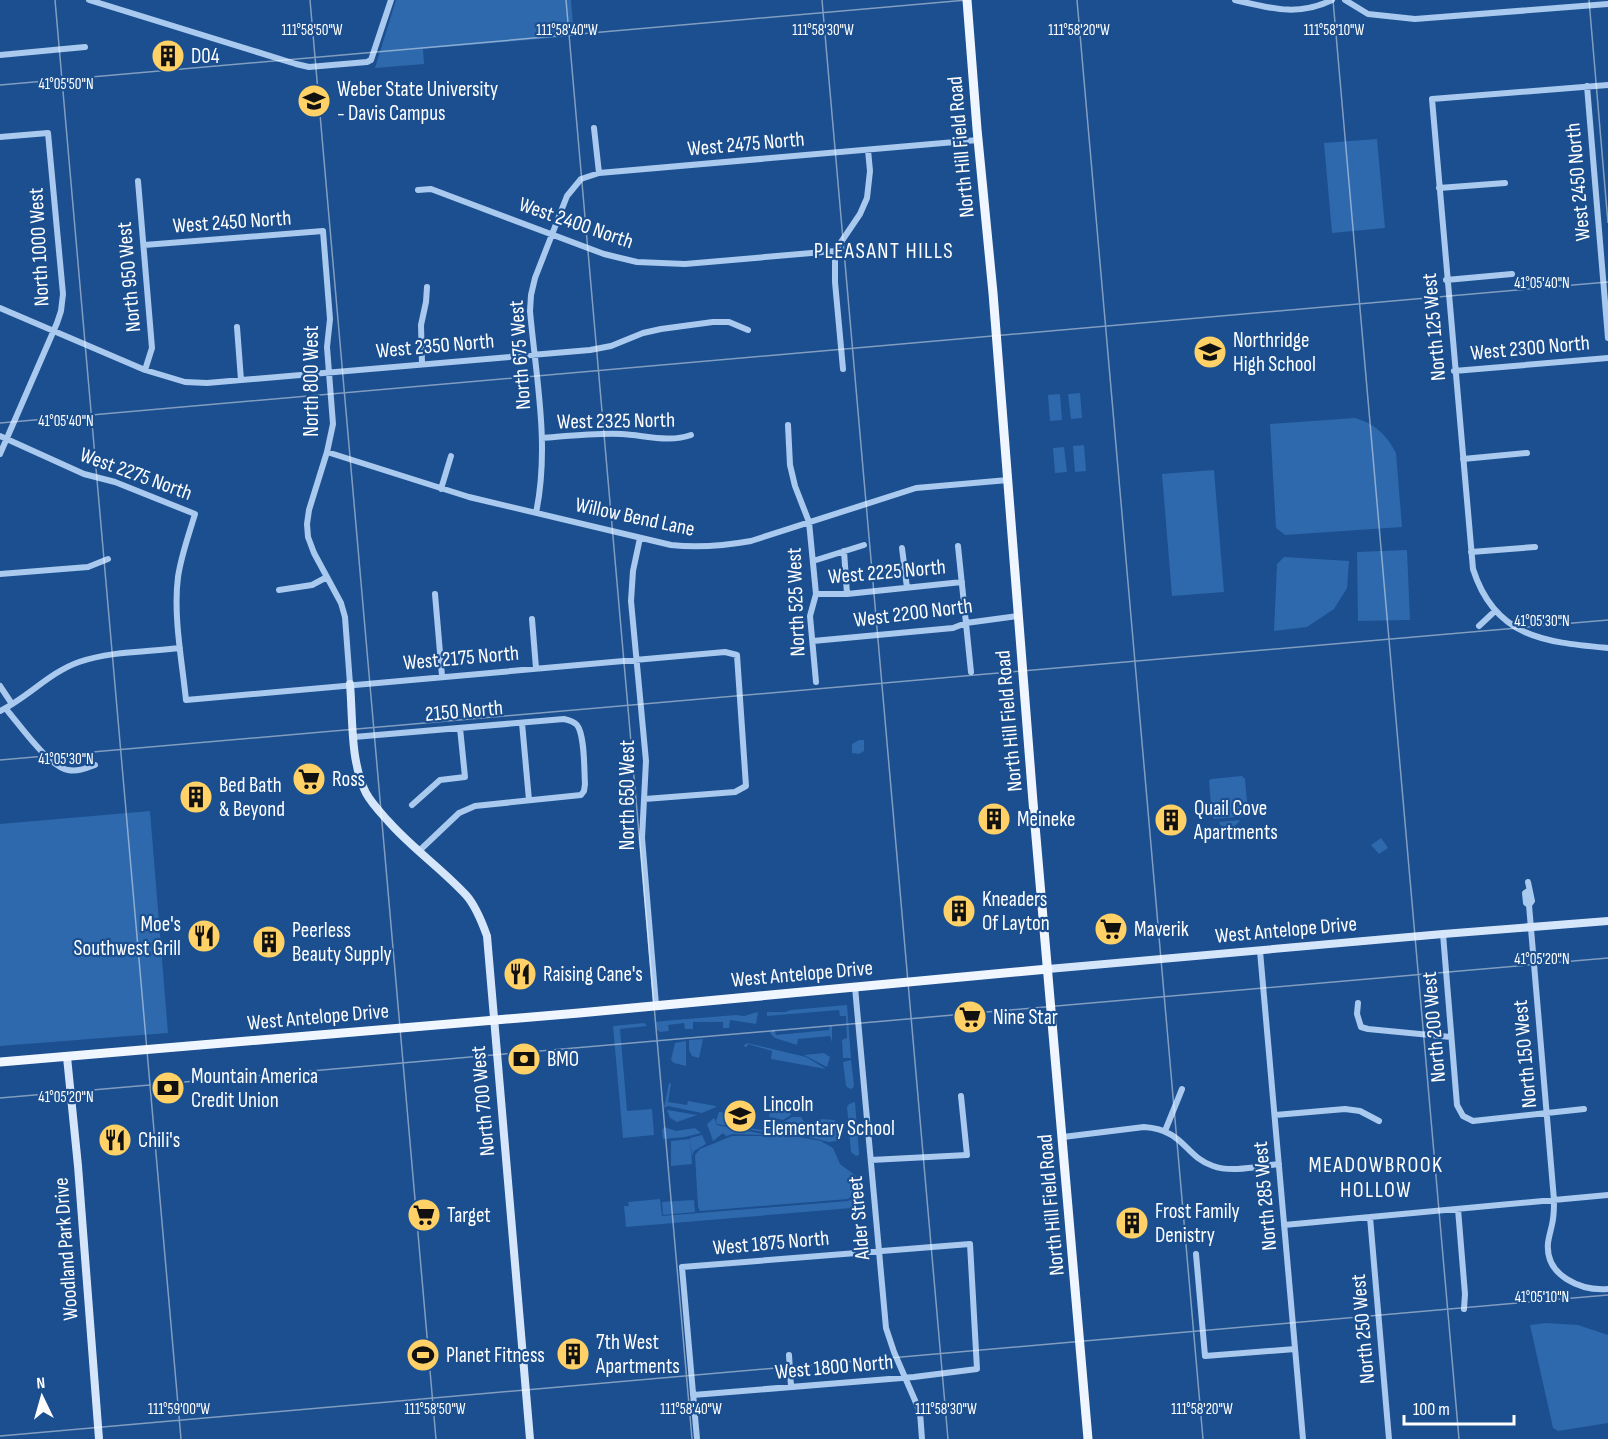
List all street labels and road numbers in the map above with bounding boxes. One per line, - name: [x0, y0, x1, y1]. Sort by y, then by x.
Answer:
- street label: North Hill Field Road: [942, 75, 980, 219]
- street label: West 2450 North: [1560, 122, 1596, 242]
- street label: West 2475 North: [686, 126, 806, 162]
- street label: North 1000 West: [23, 187, 55, 307]
- street label: West 2400 North: [515, 192, 637, 254]
- street label: West 2450 North: [172, 205, 292, 239]
- street label: North 950 West: [112, 221, 146, 333]
- street label: North 125 West: [1417, 272, 1451, 382]
- street label: North 675 West: [504, 300, 536, 410]
- street label: North 800 West: [299, 325, 324, 437]
- street label: West 2350 North: [375, 328, 495, 364]
- street label: West 2300 North: [1469, 330, 1591, 366]
- street label: West 2325 North: [557, 407, 675, 435]
- street label: West 2275 North: [76, 442, 196, 506]
- street label: Willow Bend Lane: [573, 492, 697, 542]
- street label: North 525 West: [782, 547, 810, 657]
- street label: West 2225 North: [827, 554, 947, 590]
- street label: West 2200 North: [852, 593, 974, 633]
- street label: West 2175 North: [402, 640, 520, 676]
- street label: North Hill Field Road: [990, 649, 1028, 793]
- street label: 2150 North: [424, 695, 504, 727]
- street label: North 650 West: [615, 740, 640, 850]
- street label: West Antelope Drive: [1214, 911, 1358, 949]
- street label: West Antelope Drive: [730, 955, 874, 993]
- street label: North 200 West: [1417, 971, 1451, 1083]
- street label: West Antelope Drive: [246, 998, 390, 1036]
- street label: North 150 West: [1508, 999, 1542, 1109]
- street label: North 700 West: [466, 1045, 500, 1157]
- street label: North Hill Field Road: [1032, 1133, 1070, 1277]
- street label: North 285 West: [1248, 1140, 1282, 1252]
- street label: Alder Street: [843, 1175, 875, 1262]
- street label: Woodland Park Drive: [49, 1177, 83, 1321]
- street label: West 1875 North: [712, 1225, 830, 1261]
- street label: North 250 West: [1346, 1273, 1380, 1385]
- street label: West 1800 North: [774, 1349, 894, 1385]

